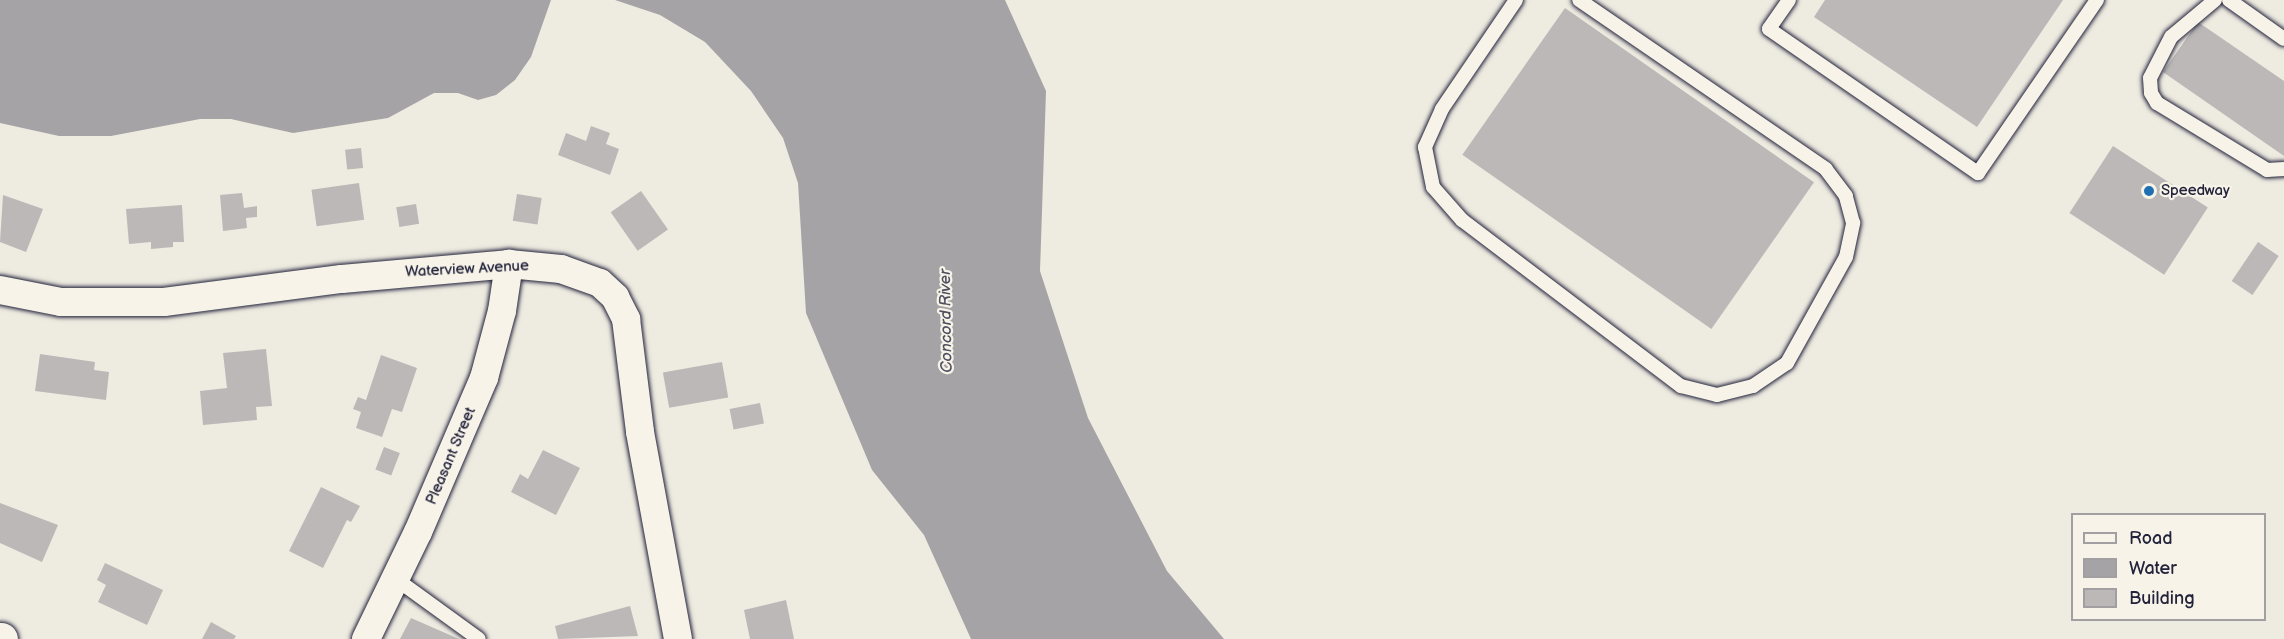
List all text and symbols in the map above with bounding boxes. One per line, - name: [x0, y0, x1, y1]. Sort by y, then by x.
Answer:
- place label: Speedway: [2161, 182, 2230, 200]
- marker: Speedway: [2142, 184, 2156, 198]
- street label: Waterview Avenue: [405, 257, 529, 281]
- water label: Concord River: [936, 269, 958, 373]
- street label: Pleasant Street: [422, 404, 480, 508]
- legend: [2071, 513, 2266, 621]
- text: Road: [2129, 528, 2173, 549]
- text: Water: [2129, 558, 2177, 579]
- text: Building: [2129, 588, 2195, 609]

